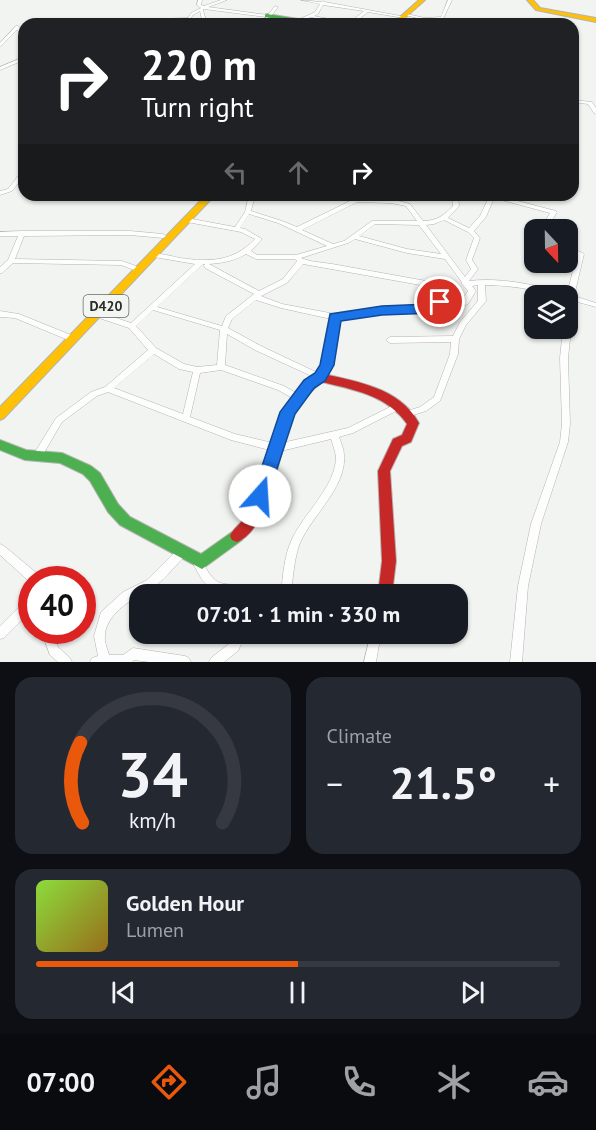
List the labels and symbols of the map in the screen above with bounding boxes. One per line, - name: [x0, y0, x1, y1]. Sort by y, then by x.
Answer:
- north arrow: [524, 219, 578, 273]
- pin: [414, 276, 465, 327]
- road number: D420: [84, 295, 128, 317]
- position arrow: [228, 464, 292, 528]
- speed limit sign: 40: [18, 566, 96, 644]

